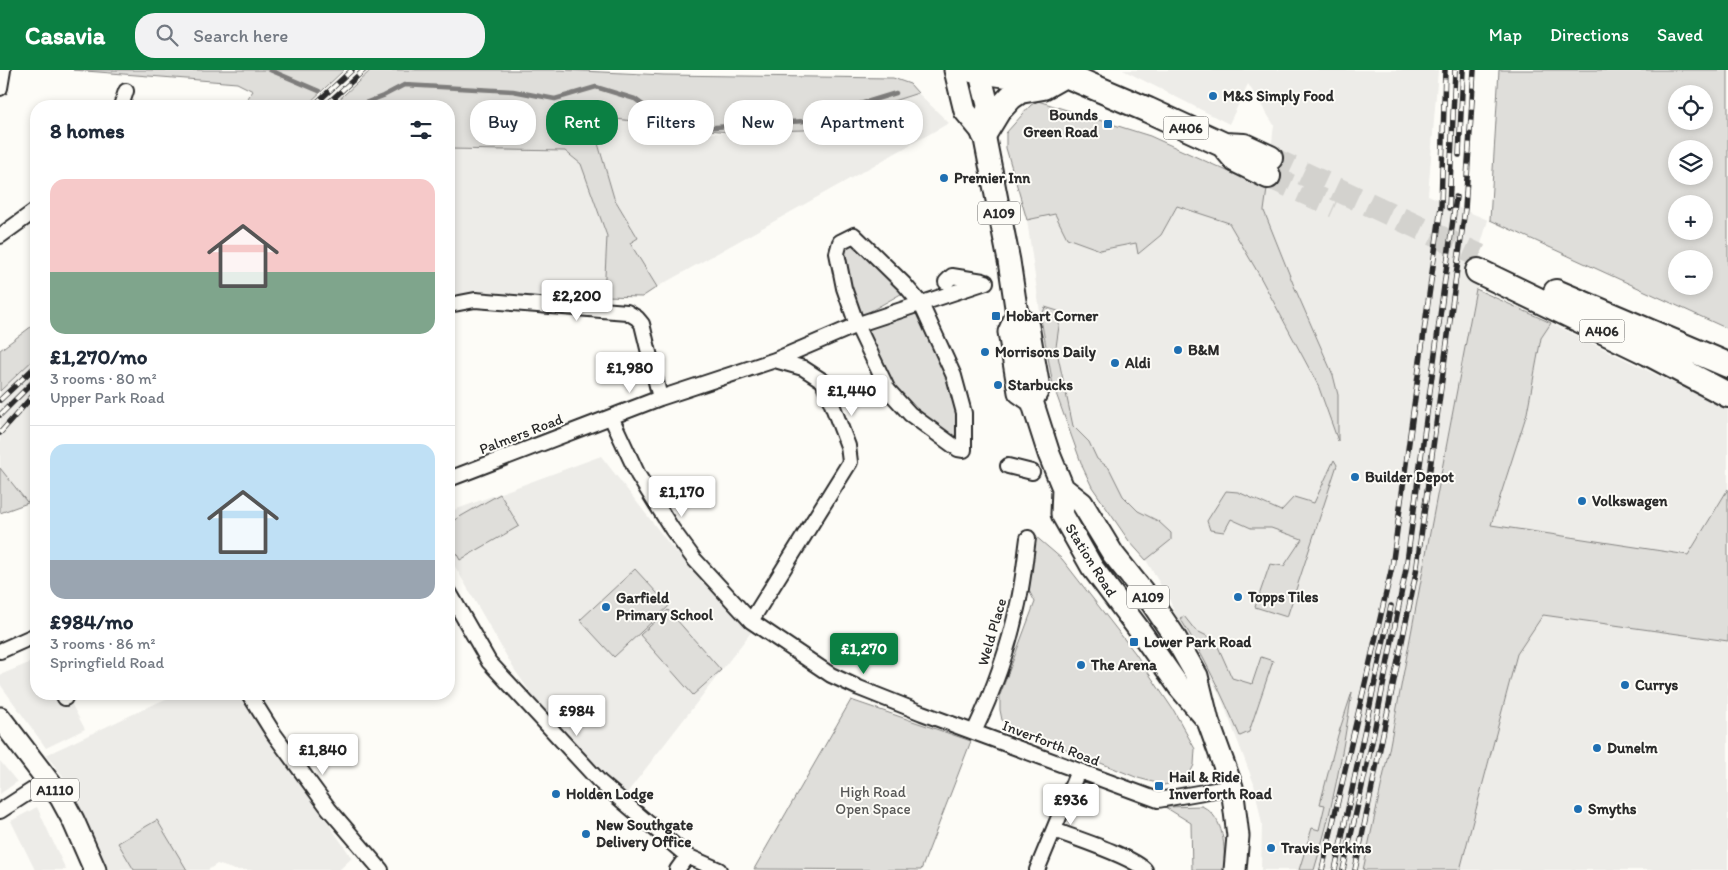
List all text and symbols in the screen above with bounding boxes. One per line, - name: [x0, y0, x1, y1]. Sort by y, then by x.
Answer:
- search box: [135, 13, 485, 58]
- text: Casavia: [25, 21, 105, 50]
- icon: search: [153, 21, 181, 49]
- text: Search here: [193, 24, 288, 47]
- text: Map: [1489, 24, 1522, 46]
- text: Directions: [1550, 24, 1629, 46]
- text: Saved: [1657, 24, 1703, 46]
- map controls: [1668, 85, 1713, 295]
- button: locate: [1668, 85, 1713, 130]
- place label: M&S Simply Food: [1223, 87, 1335, 106]
- marker: M&S Simply Food: [1207, 90, 1219, 102]
- chip: Buy: [470, 100, 536, 145]
- chip: Rent: [546, 100, 618, 145]
- chip: Filters: [628, 100, 714, 145]
- chip: New: [724, 100, 793, 145]
- chip: Apartment: [803, 100, 923, 145]
- place label: Bounds Green Road: [1023, 106, 1099, 141]
- icon: filters: [407, 116, 435, 144]
- road number: A406: [1164, 116, 1208, 140]
- text: 8 homes: [50, 118, 125, 143]
- marker: Bounds Green Road: [1102, 118, 1114, 130]
- button: layers: [1668, 140, 1713, 185]
- place label: Premier Inn: [954, 169, 1031, 187]
- marker: Premier Inn: [938, 172, 950, 184]
- button: +: [1668, 195, 1713, 240]
- road number: A109: [978, 202, 1020, 224]
- icon: home: [198, 211, 288, 301]
- button: −: [1668, 250, 1713, 295]
- pin: £2,200: [536, 280, 618, 322]
- text: £2,200: [553, 286, 601, 305]
- place label: Hobart Corner: [1006, 307, 1099, 325]
- marker: Hobart Corner: [990, 310, 1002, 322]
- road number: A406: [1580, 320, 1624, 342]
- place label: B&M: [1188, 341, 1220, 359]
- place label: Morrisons Daily: [995, 343, 1097, 362]
- text: £1,270/mo: [50, 344, 148, 369]
- marker: B&M: [1172, 344, 1184, 356]
- marker: Morrisons Daily: [979, 346, 991, 358]
- pin: £1,980: [589, 352, 671, 394]
- place label: Aldi: [1124, 354, 1151, 372]
- marker: Aldi: [1109, 357, 1121, 369]
- text: £1,980: [607, 358, 653, 377]
- text: 3 rooms · 80 m²: [50, 369, 157, 388]
- pin: £1,440: [811, 374, 893, 417]
- place label: Starbucks: [1008, 376, 1073, 394]
- marker: Starbucks: [992, 379, 1004, 391]
- text: £1,440: [828, 381, 876, 400]
- text: Upper Park Road: [50, 388, 165, 407]
- street label: Palmers Road: [477, 410, 565, 458]
- place label: Builder Depot: [1365, 468, 1454, 487]
- marker: Builder Depot: [1349, 471, 1361, 483]
- pin: £1,170: [641, 476, 723, 518]
- icon: home: [198, 477, 288, 567]
- text: £1,170: [660, 482, 705, 501]
- place label: Volkswagen: [1592, 492, 1668, 511]
- marker: Volkswagen: [1576, 495, 1588, 507]
- street label: Station Road: [1061, 520, 1121, 601]
- road number: A109: [1127, 586, 1169, 608]
- place label: Topps Tiles: [1247, 588, 1319, 607]
- place label: Garfield Primary School: [616, 589, 714, 625]
- marker: Topps Tiles: [1232, 591, 1244, 603]
- street label: Weld Place: [974, 596, 1010, 668]
- marker: Garfield Primary School: [600, 601, 612, 613]
- text: £984/mo: [50, 609, 134, 634]
- pin: £1,270: [823, 632, 905, 675]
- place label: Lower Park Road: [1144, 633, 1252, 651]
- text: 3 rooms · 86 m²: [50, 634, 155, 653]
- marker: Lower Park Road: [1128, 636, 1140, 648]
- text: £1,270: [841, 639, 887, 658]
- text: Springfield Road: [50, 653, 164, 672]
- place label: The Arena: [1090, 656, 1157, 674]
- marker: The Arena: [1075, 659, 1087, 671]
- place label: Currys: [1635, 676, 1679, 695]
- marker: Currys: [1619, 679, 1631, 691]
- pin: £984: [547, 694, 607, 737]
- text: £984: [559, 701, 595, 720]
- street label: Inverforth Road: [1000, 716, 1102, 770]
- pin: £1,840: [282, 734, 364, 776]
- place label: Dunelm: [1607, 739, 1658, 757]
- text: £1,840: [299, 740, 347, 759]
- marker: Dunelm: [1591, 742, 1603, 754]
- place label: Hail & Ride Inverforth Road: [1169, 768, 1273, 803]
- road number: A1110: [31, 778, 79, 802]
- marker: Hail & Ride Inverforth Road: [1153, 780, 1165, 792]
- park label: High Road Open Space: [835, 783, 911, 818]
- pin: £936: [1041, 784, 1101, 826]
- place label: Holden Lodge: [566, 785, 654, 804]
- marker: Holden Lodge: [550, 788, 562, 800]
- text: £936: [1054, 790, 1088, 809]
- place label: Smyths: [1588, 800, 1637, 819]
- marker: Smyths: [1572, 803, 1584, 815]
- place label: New Southgate Delivery Office: [596, 816, 693, 852]
- marker: New Southgate Delivery Office: [580, 828, 592, 840]
- place label: Travis Perkins: [1280, 839, 1372, 857]
- marker: Travis Perkins: [1265, 842, 1277, 854]

